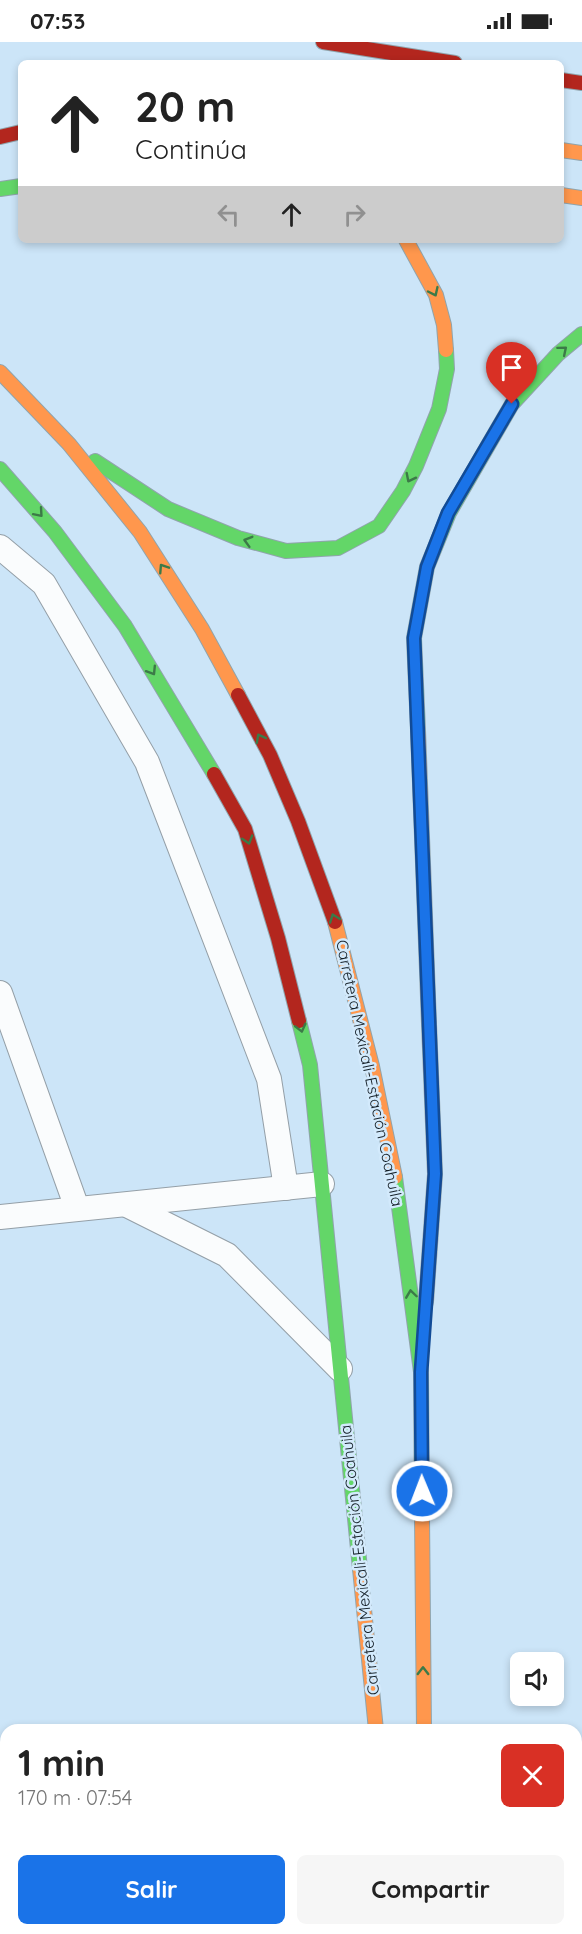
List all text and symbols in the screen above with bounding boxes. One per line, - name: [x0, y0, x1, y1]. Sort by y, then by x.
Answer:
- text: 07:53: [30, 7, 85, 35]
- text: 20 m: [135, 80, 235, 133]
- icon: ahead: [36, 84, 114, 162]
- text: Continúa: [135, 132, 247, 166]
- icon: left: [212, 198, 245, 231]
- icon: ahead: [275, 198, 308, 231]
- icon: right: [338, 198, 371, 231]
- one-way arrow: [426, 285, 438, 296]
- pin: [486, 342, 537, 404]
- one-way arrow: [556, 346, 567, 357]
- icon: arrive: [495, 351, 528, 384]
- one-way arrow: [406, 472, 417, 482]
- one-way arrow: [31, 506, 42, 517]
- one-way arrow: [243, 535, 253, 548]
- one-way arrow: [160, 564, 171, 575]
- one-way arrow: [145, 665, 157, 675]
- one-way arrow: [256, 733, 267, 744]
- one-way arrow: [241, 834, 253, 845]
- one-way arrow: [328, 913, 341, 924]
- street label: Carretera Mexicali-Estación Coahuila: [332, 938, 408, 1208]
- one-way arrow: [293, 1023, 306, 1033]
- one-way arrow: [405, 1289, 417, 1298]
- street label: Carretera Mexicali-Estación Coahuila: [335, 1424, 383, 1696]
- position arrow: [390, 1459, 454, 1523]
- map controls: [510, 1652, 564, 1706]
- button: sound: [510, 1652, 564, 1706]
- one-way arrow: [417, 1667, 429, 1676]
- text: 1 min: [18, 1740, 105, 1785]
- button: close: [501, 1744, 564, 1807]
- text: 170 m · 07:54: [18, 1785, 132, 1810]
- button: Salir: [18, 1855, 285, 1924]
- button: Compartir: [297, 1855, 564, 1924]

